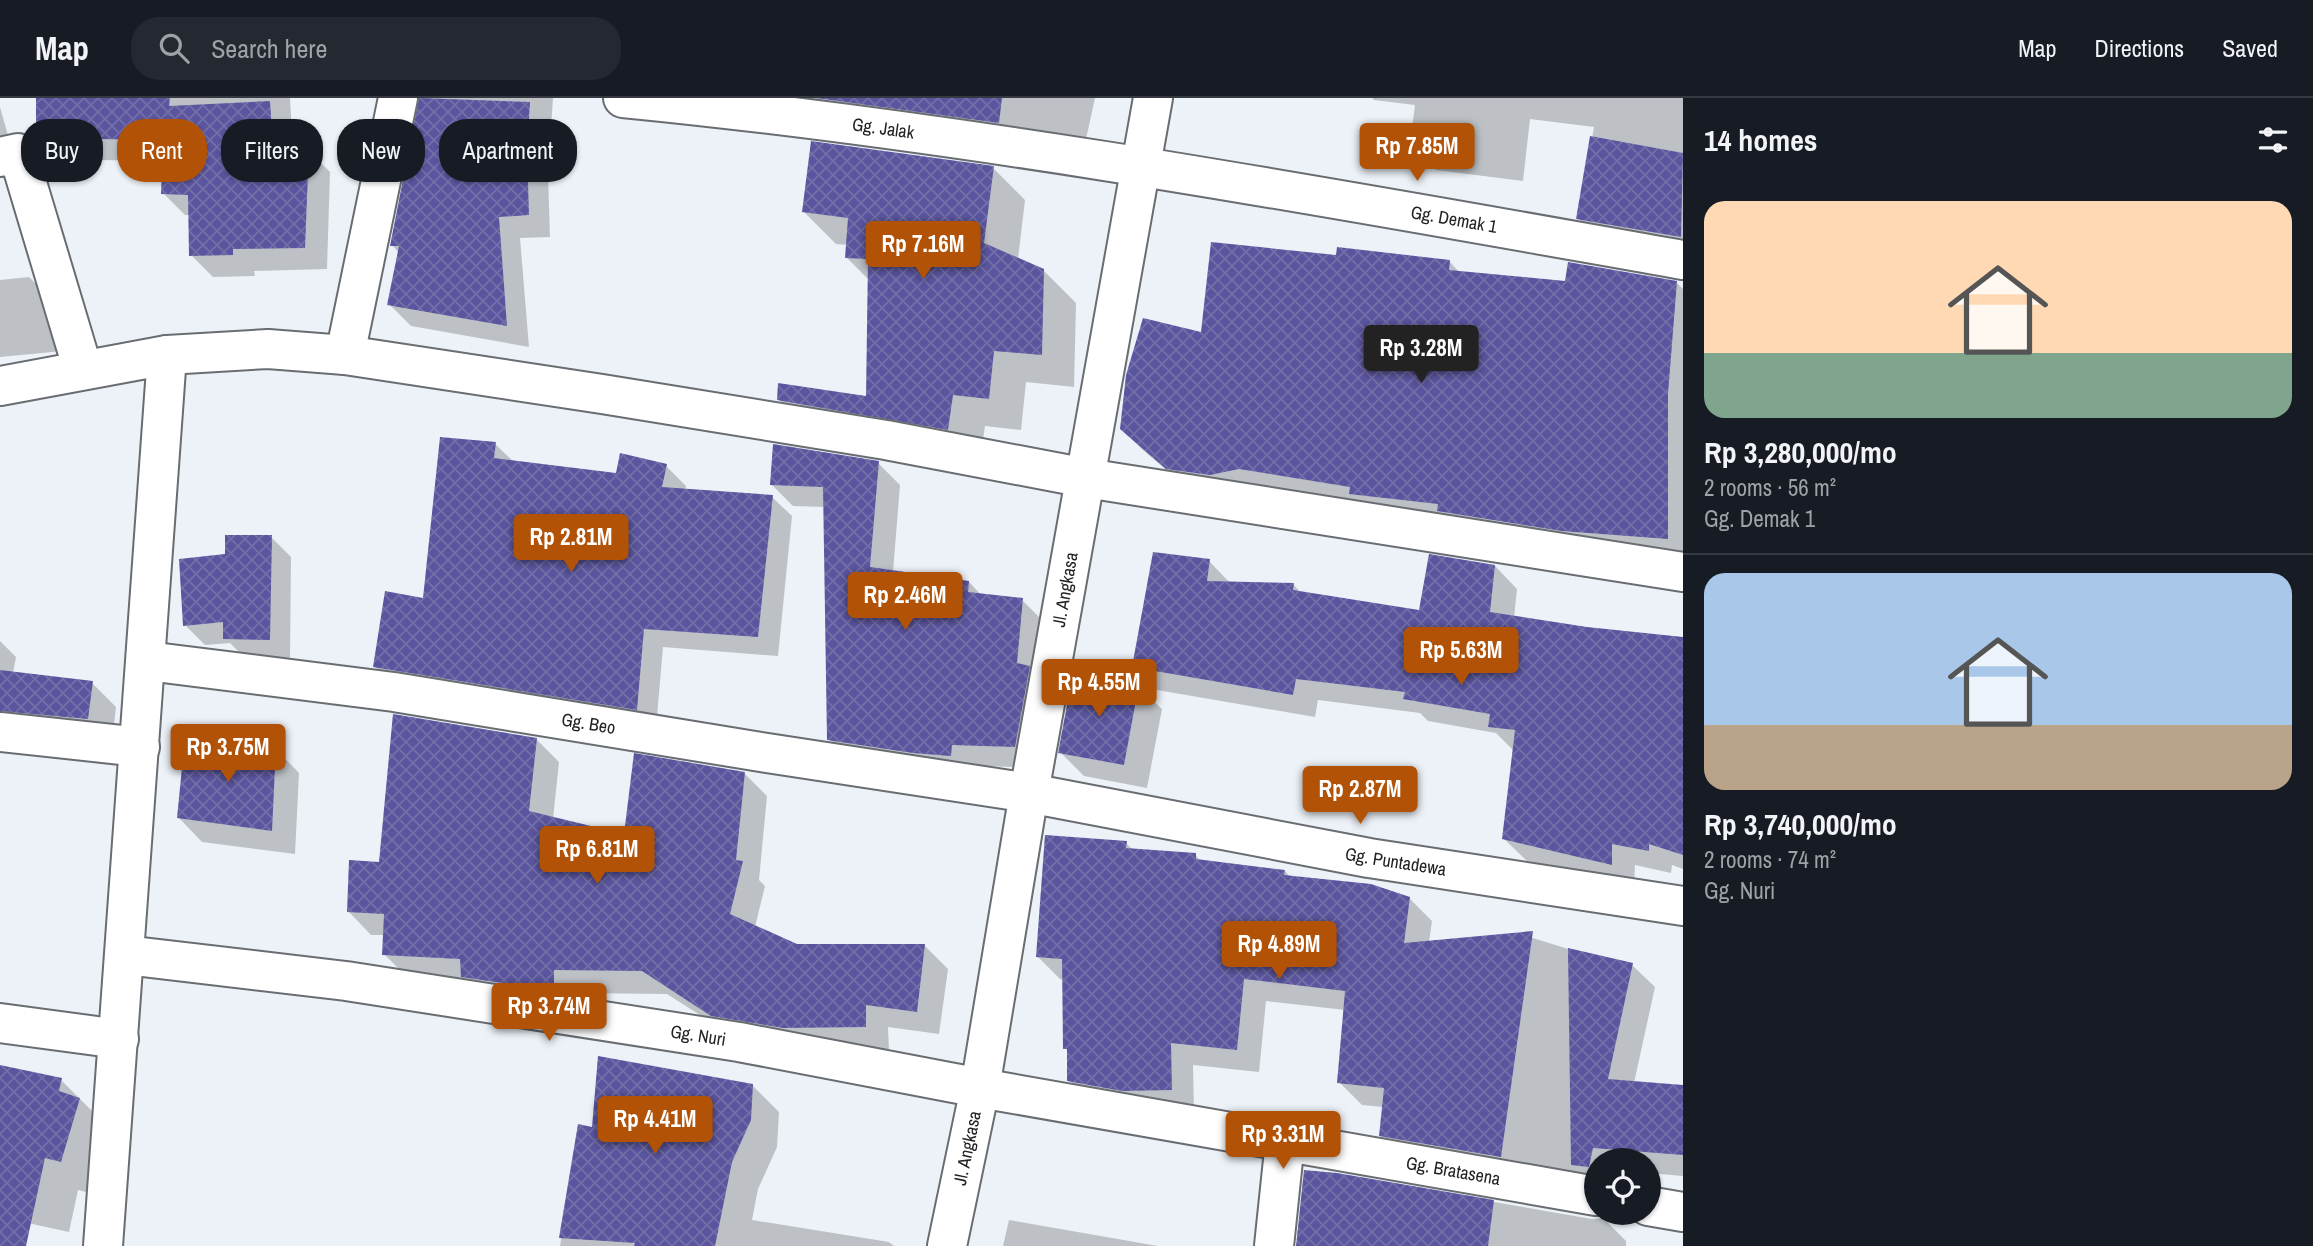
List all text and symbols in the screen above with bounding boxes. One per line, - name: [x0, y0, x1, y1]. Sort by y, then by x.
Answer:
- search box: [131, 17, 621, 80]
- text: Map: [35, 26, 89, 70]
- icon: search: [155, 29, 193, 67]
- text: Search here: [211, 31, 327, 66]
- text: Map: [2018, 32, 2056, 64]
- text: Directions: [2094, 32, 2184, 64]
- text: Saved: [2222, 32, 2278, 64]
- street label: Gg. Jalak: [851, 112, 917, 145]
- chip: Buy: [21, 119, 103, 182]
- chip: Rent: [117, 119, 207, 182]
- chip: Filters: [221, 119, 323, 182]
- chip: New: [337, 119, 425, 182]
- chip: Apartment: [439, 119, 577, 182]
- text: 14 homes: [1704, 120, 1818, 160]
- icon: filters: [2254, 121, 2292, 159]
- pin: Rp 7.85M: [1345, 123, 1489, 183]
- text: Rp 7.85M: [1376, 130, 1458, 161]
- street label: Gg. Demak 1: [1409, 199, 1500, 239]
- pin: Rp 7.16M: [851, 222, 995, 281]
- text: Rp 7.16M: [882, 228, 964, 259]
- icon: home: [1935, 247, 2061, 373]
- pin: Rp 3.28M: [1349, 326, 1493, 385]
- text: Rp 3.28M: [1380, 332, 1462, 363]
- text: Rp 3,280,000/mo: [1704, 432, 1897, 472]
- text: 2 rooms · 56 m²: [1704, 472, 1836, 503]
- text: Gg. Demak 1: [1704, 503, 1815, 534]
- pin: Rp 2.81M: [499, 514, 643, 574]
- text: Rp 2.81M: [530, 521, 612, 552]
- street label: Jl. Angkasa: [1046, 550, 1084, 629]
- pin: Rp 2.46M: [833, 573, 977, 632]
- text: Rp 2.46M: [864, 579, 946, 610]
- icon: home: [1935, 619, 2061, 745]
- pin: Rp 5.63M: [1389, 628, 1533, 687]
- text: Rp 5.63M: [1420, 634, 1502, 665]
- pin: Rp 4.55M: [1027, 660, 1171, 719]
- text: Rp 4.55M: [1058, 666, 1140, 697]
- street label: Gg. Beo: [560, 707, 617, 740]
- pin: Rp 3.75M: [156, 724, 300, 784]
- text: Rp 3.75M: [187, 731, 269, 762]
- pin: Rp 2.87M: [1288, 766, 1432, 826]
- text: Rp 2.87M: [1319, 773, 1401, 804]
- text: Rp 3,740,000/mo: [1704, 804, 1897, 844]
- pin: Rp 6.81M: [525, 826, 669, 886]
- text: Rp 6.81M: [556, 833, 638, 864]
- street label: Gg. Puntadewa: [1343, 841, 1448, 882]
- text: 2 rooms · 74 m²: [1704, 844, 1836, 875]
- text: Gg. Nuri: [1704, 875, 1775, 906]
- pin: Rp 4.89M: [1207, 922, 1351, 981]
- text: Rp 4.89M: [1238, 928, 1320, 959]
- pin: Rp 3.74M: [477, 984, 621, 1043]
- text: Rp 3.74M: [508, 990, 590, 1021]
- street label: Gg. Nuri: [669, 1019, 728, 1052]
- pin: Rp 4.41M: [583, 1096, 727, 1156]
- text: Rp 4.41M: [614, 1103, 696, 1134]
- street label: Jl. Angkasa: [947, 1108, 987, 1188]
- pin: Rp 3.31M: [1211, 1112, 1355, 1171]
- text: Rp 3.31M: [1242, 1118, 1324, 1149]
- map controls: [1584, 1148, 1661, 1225]
- button: locate: [1584, 1148, 1661, 1225]
- street label: Gg. Bratasena: [1404, 1150, 1502, 1191]

